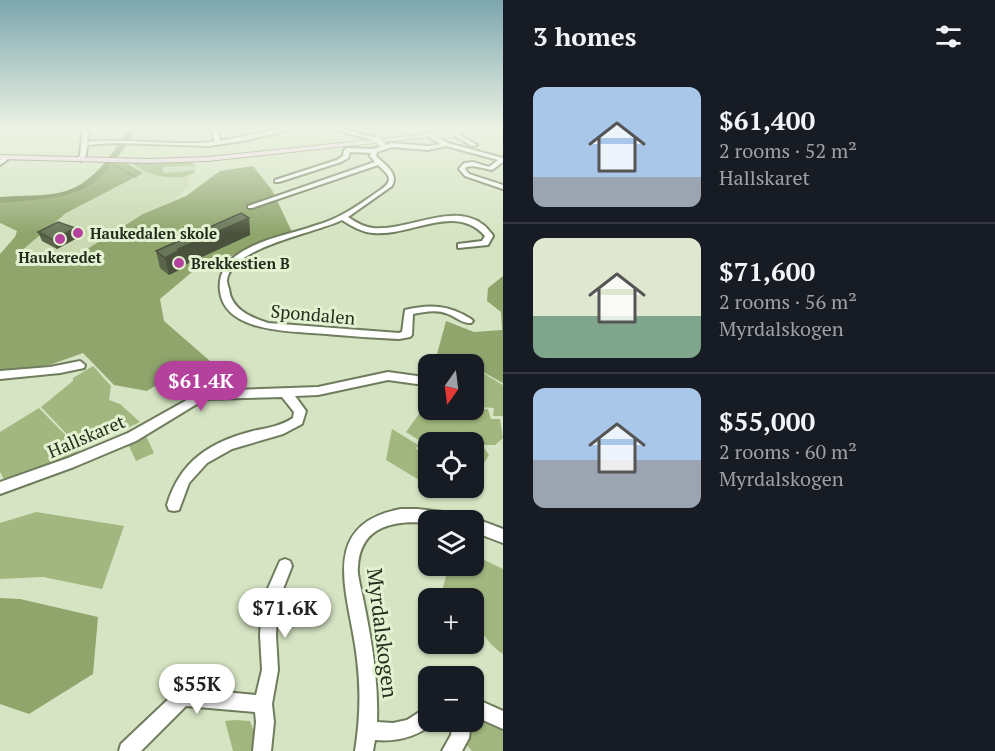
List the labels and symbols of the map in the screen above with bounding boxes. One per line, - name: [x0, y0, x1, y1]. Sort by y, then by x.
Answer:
- place label: Haukedalen skole: [90, 223, 217, 243]
- marker: Haukedalen skole: [71, 226, 85, 240]
- marker: Haukeredet: [53, 232, 67, 246]
- place label: Haukeredet: [18, 247, 102, 267]
- place label: Brekkestien B: [191, 253, 290, 273]
- marker: Brekkestien B: [172, 256, 186, 270]
- street label: Spondalen: [270, 298, 357, 330]
- north arrow: [418, 354, 484, 420]
- pin: $61.4K: [152, 361, 250, 412]
- street label: Hallskaret: [44, 409, 129, 463]
- street label: Myrdalskogen: [361, 566, 405, 700]
- pin: $71.6K: [236, 588, 334, 639]
- pin: $55K: [161, 664, 233, 715]

